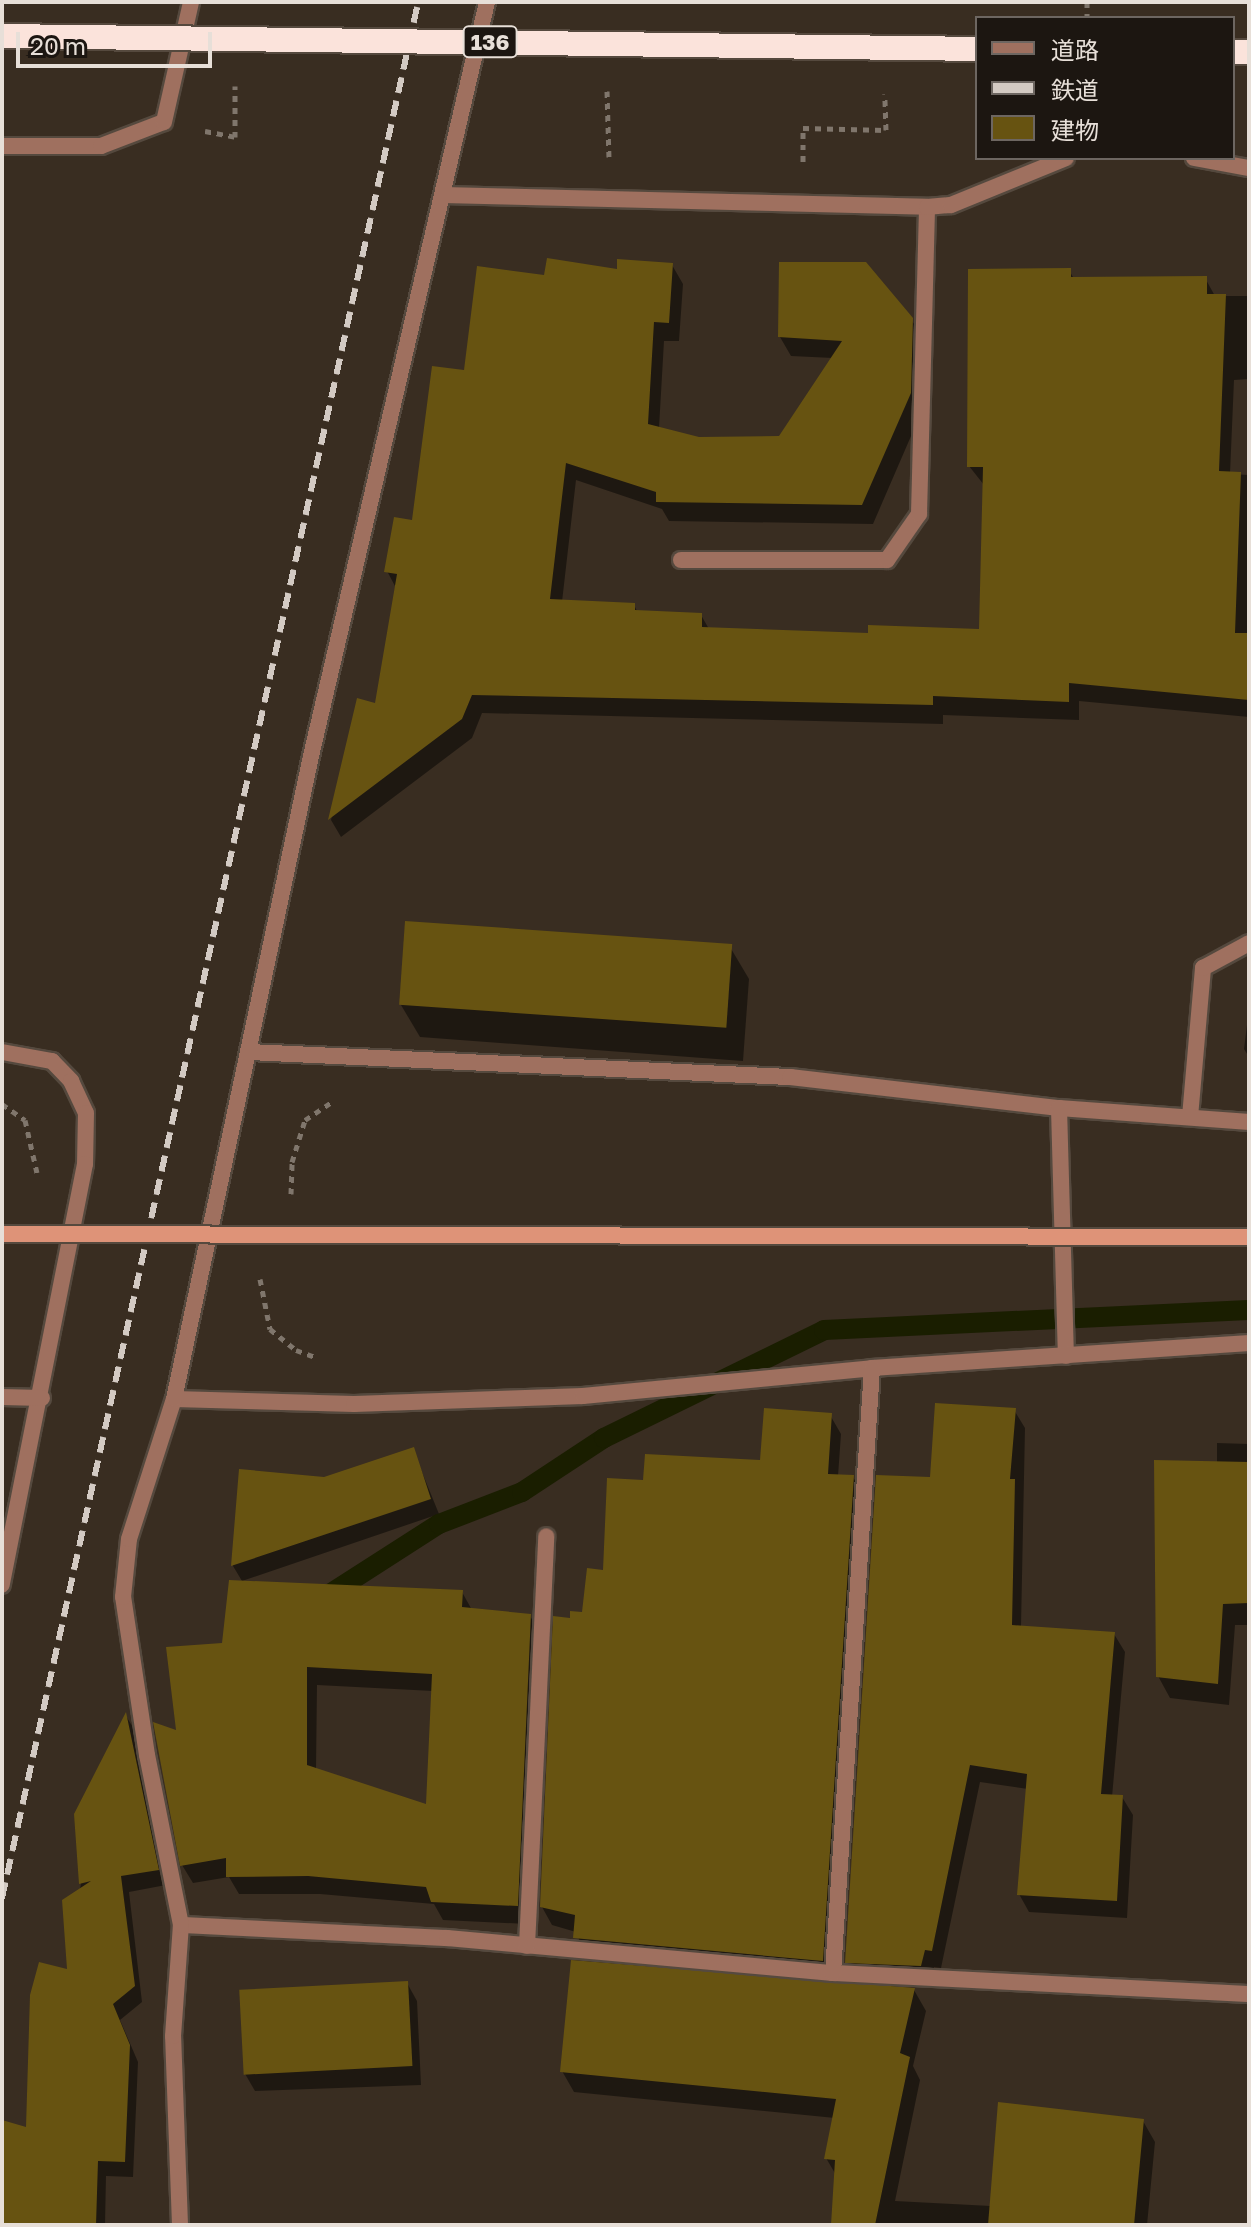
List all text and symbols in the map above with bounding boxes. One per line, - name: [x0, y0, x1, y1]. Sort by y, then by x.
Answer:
- scale bar: [20, 16, 216, 66]
- legend: [975, 16, 1235, 160]
- road number: 136: [462, 24, 518, 60]
- text: 20 m: [30, 31, 86, 60]
- text: 道路: [1051, 35, 1099, 64]
- text: 鉄道: [1051, 75, 1099, 104]
- text: 建物: [1051, 115, 1099, 144]

